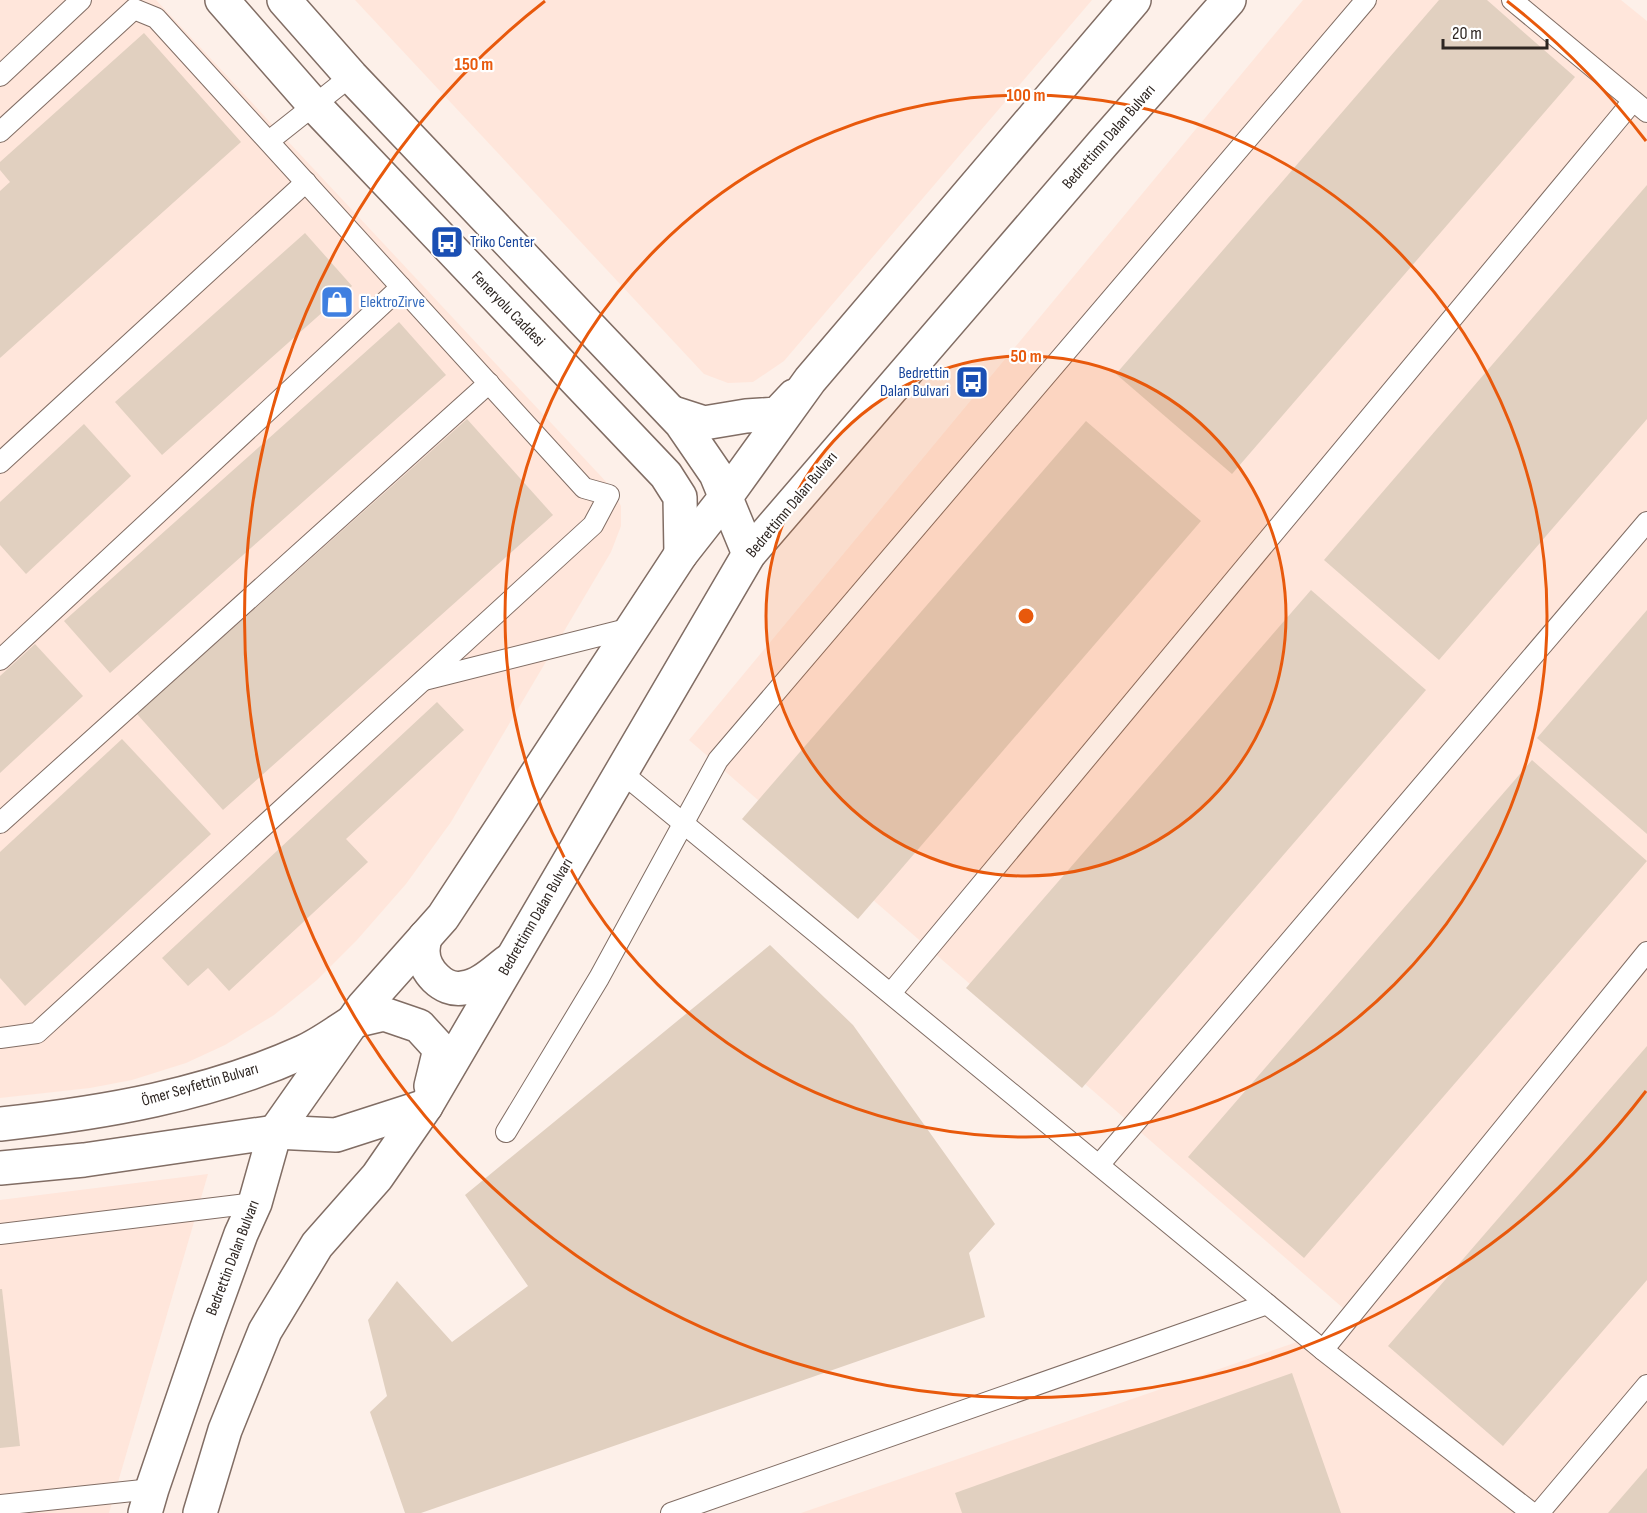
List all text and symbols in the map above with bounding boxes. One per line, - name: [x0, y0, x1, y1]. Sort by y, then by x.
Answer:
- scale bar: [1443, 12, 1546, 50]
- text: 20 m: [1452, 23, 1482, 44]
- text: 150 m: [455, 54, 493, 75]
- street label: Bedrettimn Dalan Bulvarı: [1058, 81, 1160, 193]
- text: 100 m: [1007, 85, 1046, 106]
- bus stop icon: Triko Center: [429, 224, 465, 260]
- place label: Triko Center: [470, 233, 535, 252]
- street label: Feneryolu Caddesi: [467, 267, 549, 351]
- shop icon: ElektroZirve: [319, 284, 355, 320]
- place label: ElektroZirve: [360, 293, 425, 312]
- text: 50 m: [1010, 346, 1042, 367]
- place label: Bedrettin Dalan Bulvari: [880, 364, 949, 401]
- bus stop icon: Bedrettin Dalan Bulvari: [954, 364, 990, 400]
- street label: Bedrettimn Dalan Bulvarı: [742, 448, 842, 562]
- centre of rings: [1016, 606, 1036, 626]
- street label: Bedrettimn Dalan Bulvarı: [495, 855, 577, 979]
- street label: Ömer Seyfettin Bulvarı: [139, 1059, 261, 1111]
- street label: Bedrettin Dalan Bulvarı: [202, 1198, 264, 1318]

